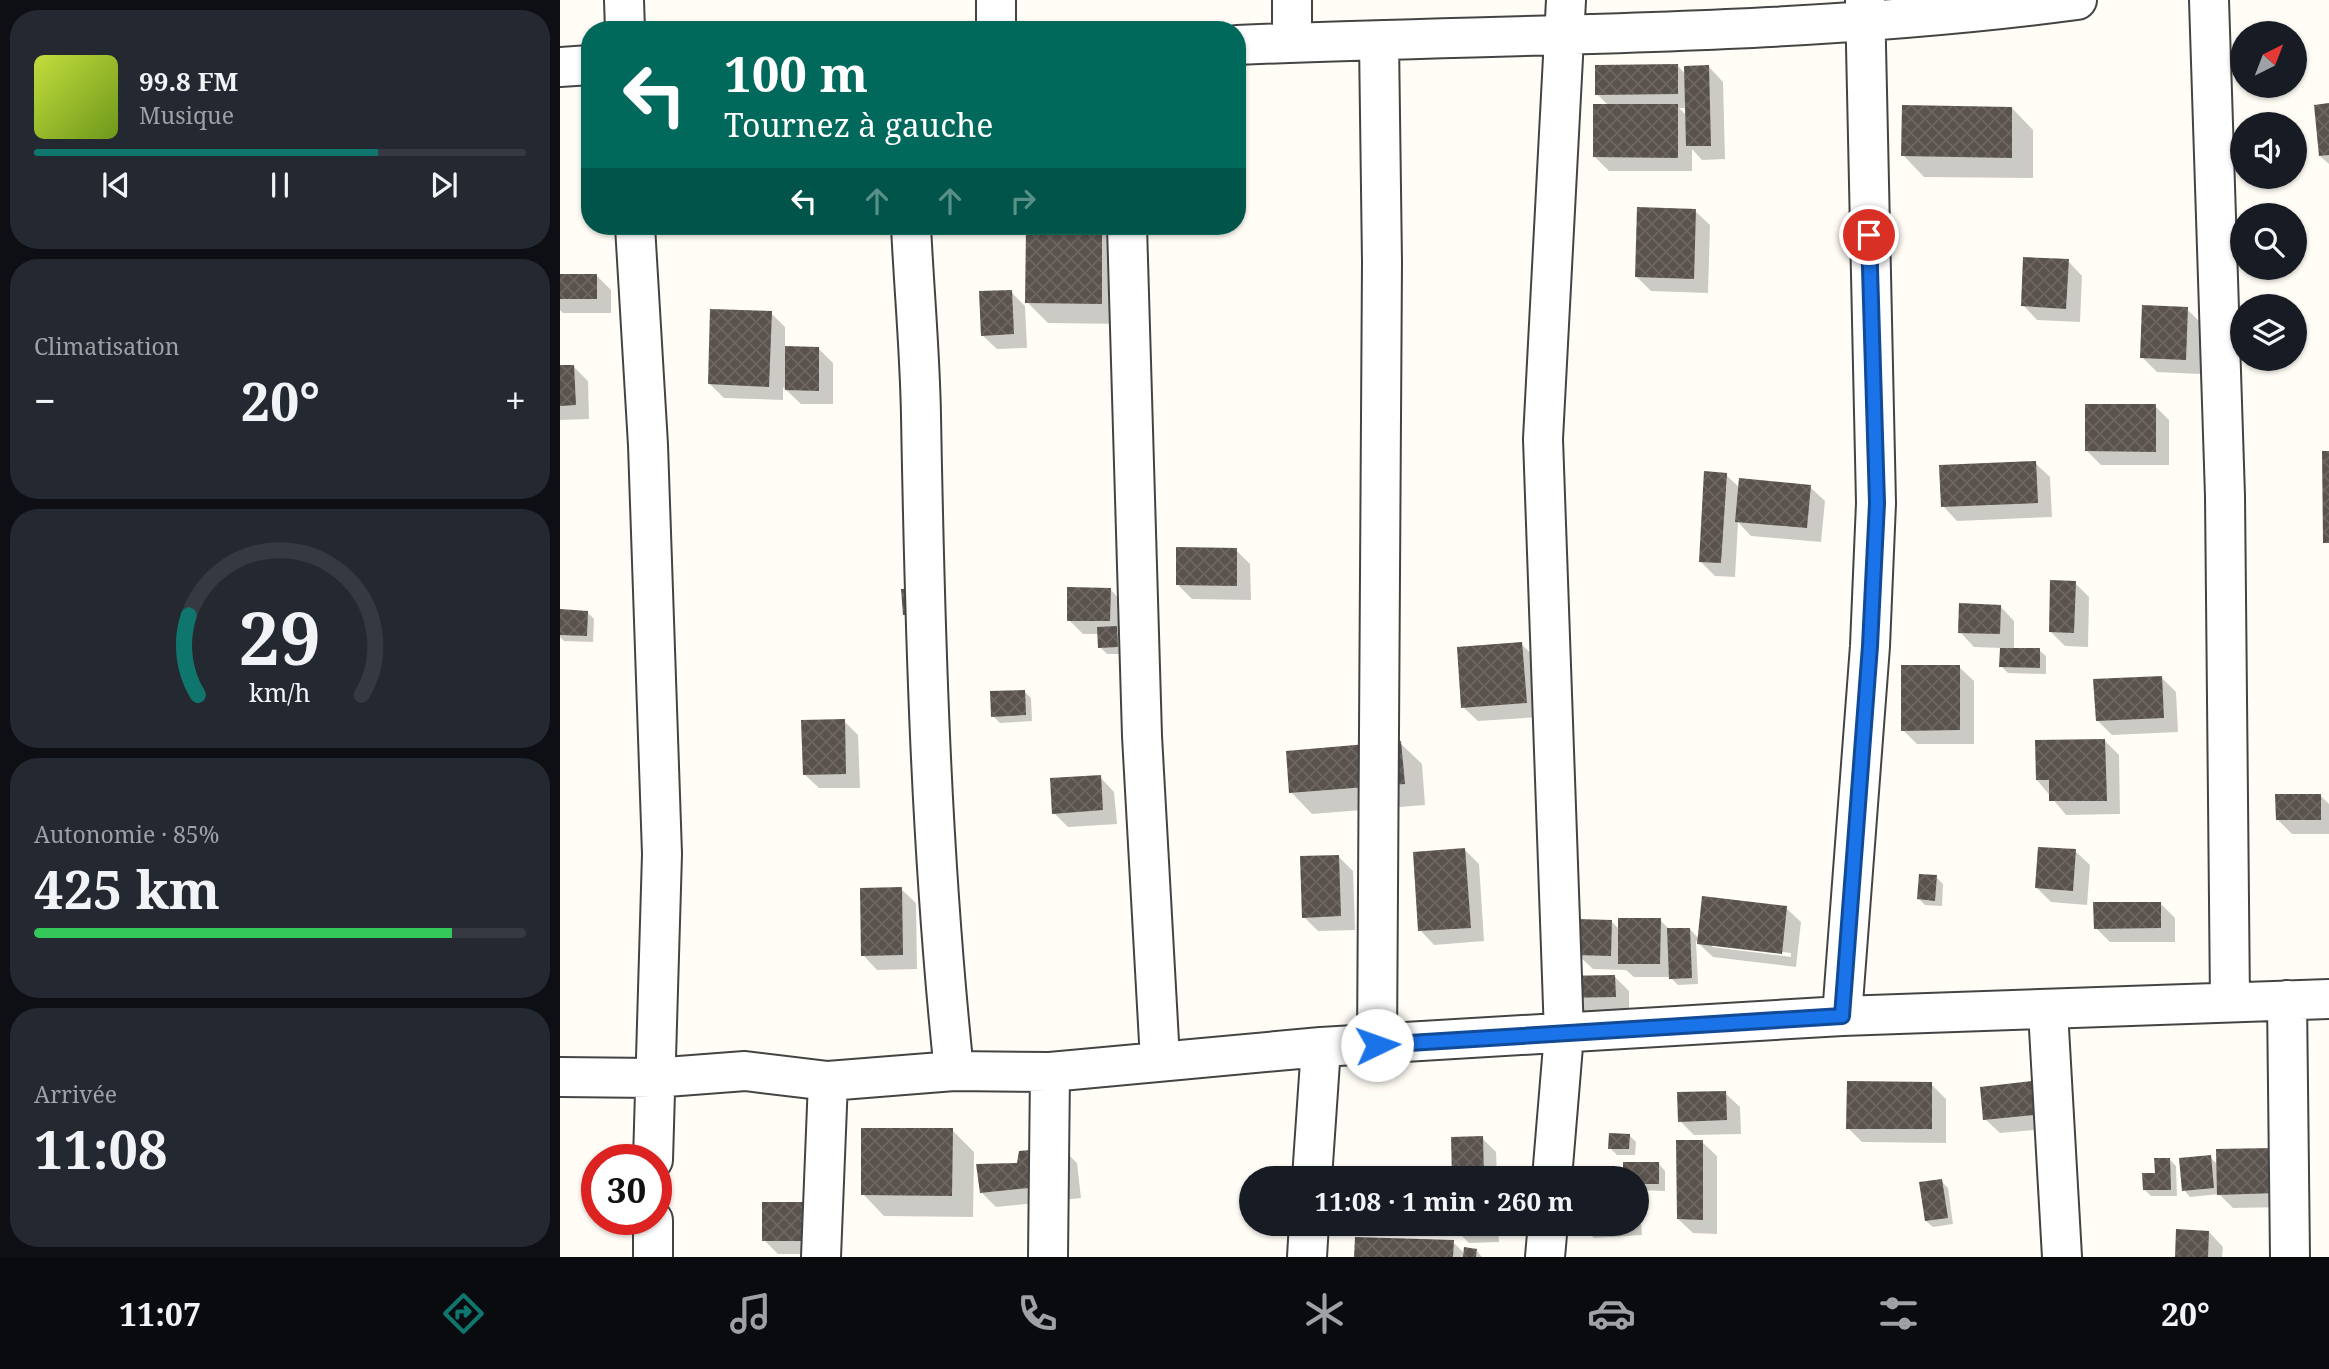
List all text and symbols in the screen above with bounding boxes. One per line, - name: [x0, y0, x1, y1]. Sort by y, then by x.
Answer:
- north arrow: [2230, 21, 2306, 98]
- map controls: [2230, 21, 2307, 371]
- text: 100 m: [724, 40, 868, 106]
- icon: left: [609, 49, 700, 140]
- text: 99.8 FM: [139, 63, 238, 99]
- text: Musique: [139, 99, 234, 131]
- text: Tournez à gauche: [724, 103, 993, 146]
- button: sound: [2230, 112, 2307, 189]
- icon: previous: [97, 166, 135, 204]
- icon: pause: [261, 166, 299, 204]
- icon: next: [425, 166, 463, 204]
- icon: left: [785, 182, 823, 220]
- icon: ahead: [858, 182, 896, 220]
- icon: ahead: [931, 182, 969, 220]
- icon: right: [1004, 182, 1042, 220]
- button: search: [2230, 203, 2307, 280]
- pin: [1839, 205, 1899, 265]
- icon: arrive: [1850, 216, 1888, 254]
- button: layers: [2230, 294, 2307, 371]
- text: Climatisation: [34, 330, 180, 362]
- text: 20°: [241, 365, 320, 436]
- text: −: [34, 374, 56, 426]
- text: +: [505, 374, 526, 426]
- text: 29: [239, 587, 321, 686]
- text: km/h: [249, 674, 311, 708]
- text: Autonomie · 85%: [34, 818, 219, 850]
- text: 425 km: [34, 853, 220, 924]
- position arrow: [1340, 1008, 1414, 1082]
- text: Arrivée: [34, 1078, 117, 1110]
- text: 11:08: [34, 1113, 167, 1184]
- speed limit sign: 30: [581, 1144, 672, 1235]
- text: 11:08 · 1 min · 260 m: [1314, 1183, 1574, 1219]
- icon: directions: [439, 1289, 488, 1338]
- icon: music: [726, 1289, 775, 1338]
- icon: phone: [1013, 1289, 1062, 1338]
- icon: climate: [1300, 1289, 1349, 1338]
- icon: car: [1587, 1289, 1636, 1338]
- icon: filters: [1874, 1289, 1923, 1338]
- text: 11:07: [119, 1292, 201, 1335]
- text: 20°: [2161, 1292, 2210, 1335]

